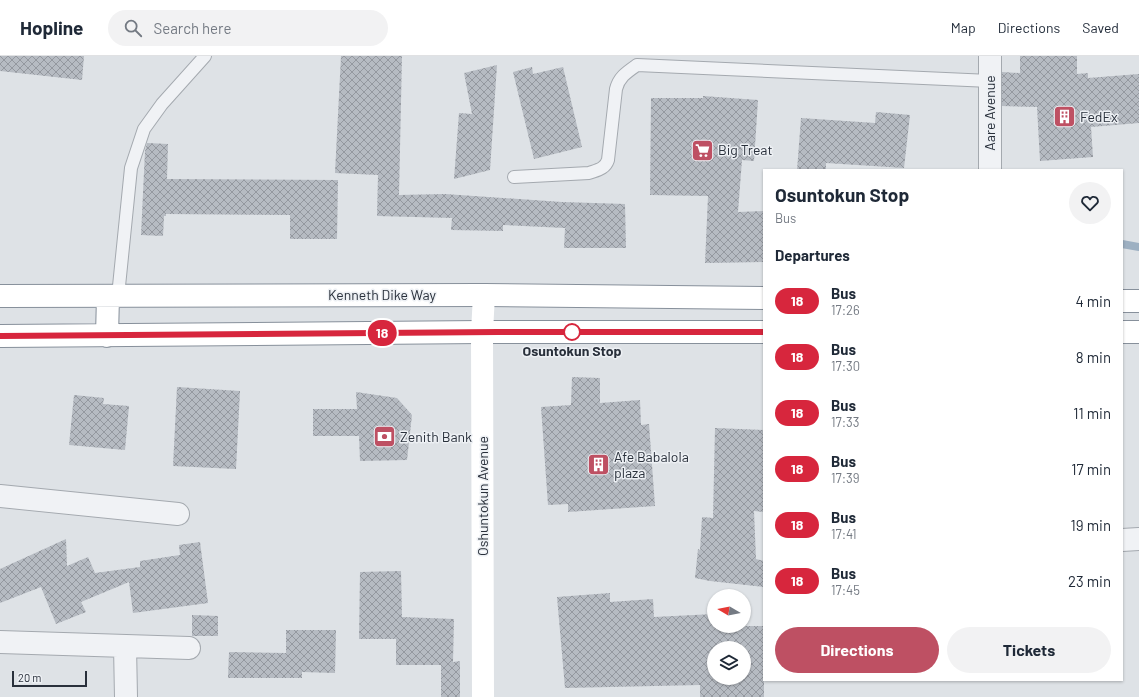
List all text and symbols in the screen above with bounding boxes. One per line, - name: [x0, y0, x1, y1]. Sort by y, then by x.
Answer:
- search box: [108, 10, 388, 46]
- text: Hopline: [20, 16, 84, 39]
- icon: search: [122, 17, 144, 39]
- text: Search here: [154, 19, 231, 37]
- text: Map: [951, 19, 976, 36]
- text: Directions: [998, 19, 1060, 36]
- text: Saved: [1082, 19, 1119, 36]
- street label: Aare Avenue: [981, 75, 998, 151]
- building icon: FedEx: [1051, 104, 1077, 130]
- place label: FedEx: [1080, 108, 1118, 125]
- supermarket icon: Big Treat: [689, 137, 715, 163]
- place label: Big Treat: [718, 141, 772, 158]
- button: heart: [1069, 182, 1111, 224]
- text: Osuntokun Stop: [775, 183, 909, 206]
- text: Bus: [775, 210, 796, 226]
- text: Departures: [775, 246, 850, 264]
- text: Bus: [831, 284, 856, 302]
- street label: Kenneth Dike Way: [328, 286, 437, 303]
- text: 18: [791, 292, 803, 309]
- text: 4 min: [1075, 292, 1111, 310]
- text: 17:26: [831, 302, 860, 318]
- line badge: 18: [364, 320, 400, 346]
- marker: Osuntokun Stop: [563, 323, 581, 341]
- text: 18: [376, 324, 388, 341]
- text: Bus: [831, 340, 856, 358]
- place label: Osuntokun Stop: [523, 342, 621, 359]
- text: 18: [791, 348, 803, 365]
- text: 8 min: [1076, 348, 1111, 366]
- text: 17:30: [831, 358, 860, 374]
- text: Bus: [831, 396, 856, 414]
- text: 18: [791, 404, 803, 421]
- text: 11 min: [1073, 404, 1111, 422]
- text: 17:33: [831, 414, 860, 430]
- bank icon: Zenith Bank: [371, 424, 397, 450]
- place label: Zenith Bank: [400, 428, 472, 445]
- street label: Oshuntokun Avenue: [474, 436, 491, 556]
- place label: Afe Babalola plaza: [614, 448, 689, 481]
- building icon: Afe Babalola plaza: [586, 452, 612, 478]
- text: Bus: [831, 452, 856, 470]
- text: 18: [791, 460, 803, 477]
- text: 17 min: [1071, 460, 1111, 478]
- text: 17:39: [831, 470, 860, 486]
- text: Bus: [831, 508, 856, 526]
- text: 18: [791, 516, 803, 533]
- text: 19 min: [1071, 516, 1111, 534]
- text: 17:41: [831, 526, 857, 542]
- text: Bus: [831, 564, 856, 582]
- text: 18: [791, 572, 803, 589]
- text: 23 min: [1068, 572, 1111, 590]
- text: 17:45: [831, 582, 860, 598]
- north arrow: [707, 589, 751, 633]
- map controls: [707, 589, 751, 685]
- button: Directions: [775, 627, 939, 673]
- button: Tickets: [947, 627, 1111, 673]
- button: layers: [707, 641, 751, 685]
- scale bar: [12, 669, 87, 688]
- text: 20 m: [18, 671, 41, 684]

